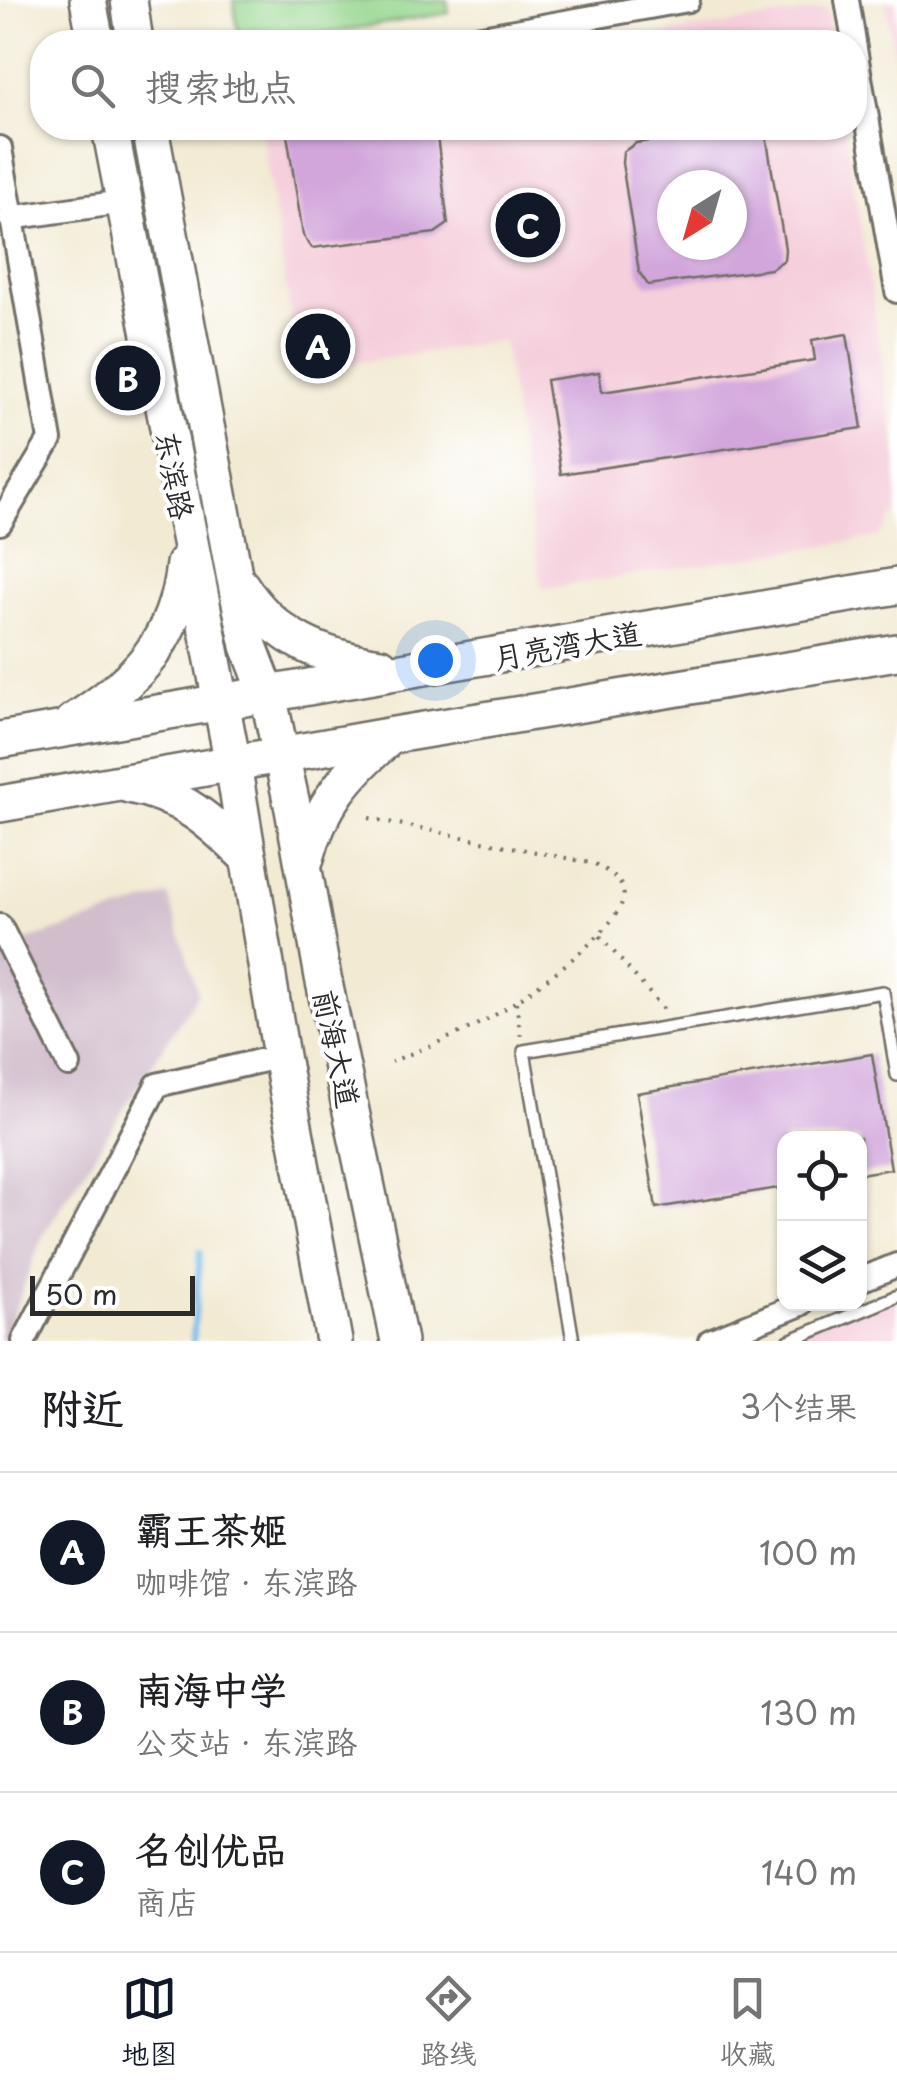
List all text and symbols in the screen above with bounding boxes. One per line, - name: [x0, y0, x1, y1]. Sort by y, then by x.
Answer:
- search box: [30, 30, 867, 140]
- text: 搜索地点: [145, 57, 297, 114]
- icon: search: [65, 58, 120, 113]
- north arrow: [657, 170, 747, 260]
- pin: C: [496, 188, 560, 262]
- pin: A: [286, 308, 350, 384]
- pin: B: [96, 340, 160, 416]
- street label: 东滨路: [145, 427, 207, 523]
- street label: 月亮湾大道: [489, 609, 645, 679]
- your location: [410, 635, 461, 686]
- street label: 前海大道: [304, 985, 372, 1111]
- map controls: [777, 1131, 867, 1311]
- button: locate: [777, 1131, 867, 1221]
- button: layers: [777, 1221, 867, 1311]
- scale bar: [30, 1271, 195, 1316]
- text: 50 m: [45, 1272, 118, 1315]
- text: 附近: [40, 1375, 124, 1438]
- text: 3个结果: [740, 1382, 857, 1430]
- text: 霸王茶姬: [135, 1500, 287, 1557]
- text: A: [60, 1528, 85, 1576]
- text: 100 m: [759, 1528, 857, 1576]
- text: 咖啡馆 · 东滨路: [135, 1557, 357, 1605]
- text: 南海中学: [135, 1660, 287, 1717]
- text: B: [62, 1688, 83, 1736]
- text: 130 m: [760, 1688, 857, 1736]
- text: 公交站 · 东滨路: [135, 1717, 357, 1765]
- text: 名创优品: [135, 1820, 287, 1877]
- text: C: [60, 1848, 85, 1896]
- text: 140 m: [761, 1848, 857, 1896]
- text: 商店: [135, 1877, 199, 1925]
- tab: 地图: [121, 1971, 178, 2074]
- tab: 路线: [420, 1971, 477, 2074]
- tab: 收藏: [719, 1971, 776, 2074]

